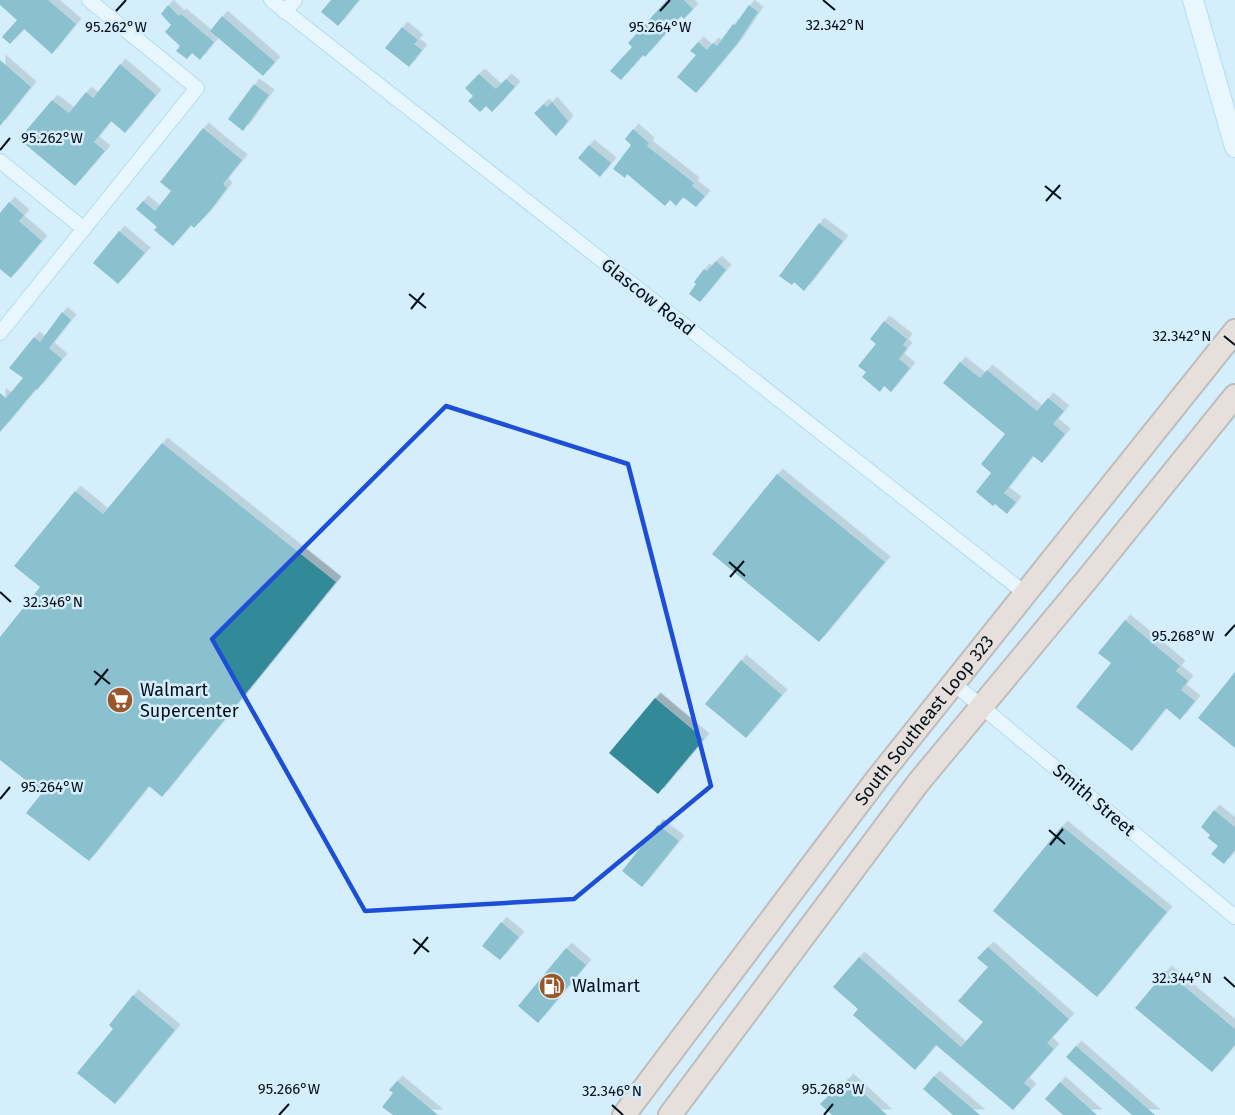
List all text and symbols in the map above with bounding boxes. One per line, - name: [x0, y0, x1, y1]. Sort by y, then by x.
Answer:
- text: 32.342°N: [805, 16, 865, 34]
- text: 95.262°W: [85, 18, 148, 36]
- text: 95.264°W: [629, 18, 692, 36]
- text: 95.262°W: [21, 129, 84, 147]
- street label: Glascow Road: [597, 254, 699, 340]
- text: 32.342°N: [1152, 327, 1212, 345]
- text: 32.346°N: [23, 593, 83, 611]
- text: 95.268°W: [1152, 627, 1215, 645]
- street label: South Southeast Loop 323: [850, 631, 999, 810]
- place label: Walmart Supercenter: [140, 679, 239, 722]
- supermarket icon: Walmart Supercenter: [105, 685, 135, 715]
- street label: Smith Street: [1048, 759, 1140, 841]
- text: 95.264°W: [21, 778, 84, 796]
- text: 32.344°N: [1152, 969, 1212, 987]
- fuel station icon: Walmart: [537, 971, 567, 1001]
- place label: Walmart: [572, 975, 640, 997]
- text: 95.266°W: [258, 1080, 321, 1098]
- text: 95.268°W: [802, 1080, 865, 1098]
- text: 32.346°N: [582, 1082, 642, 1100]

